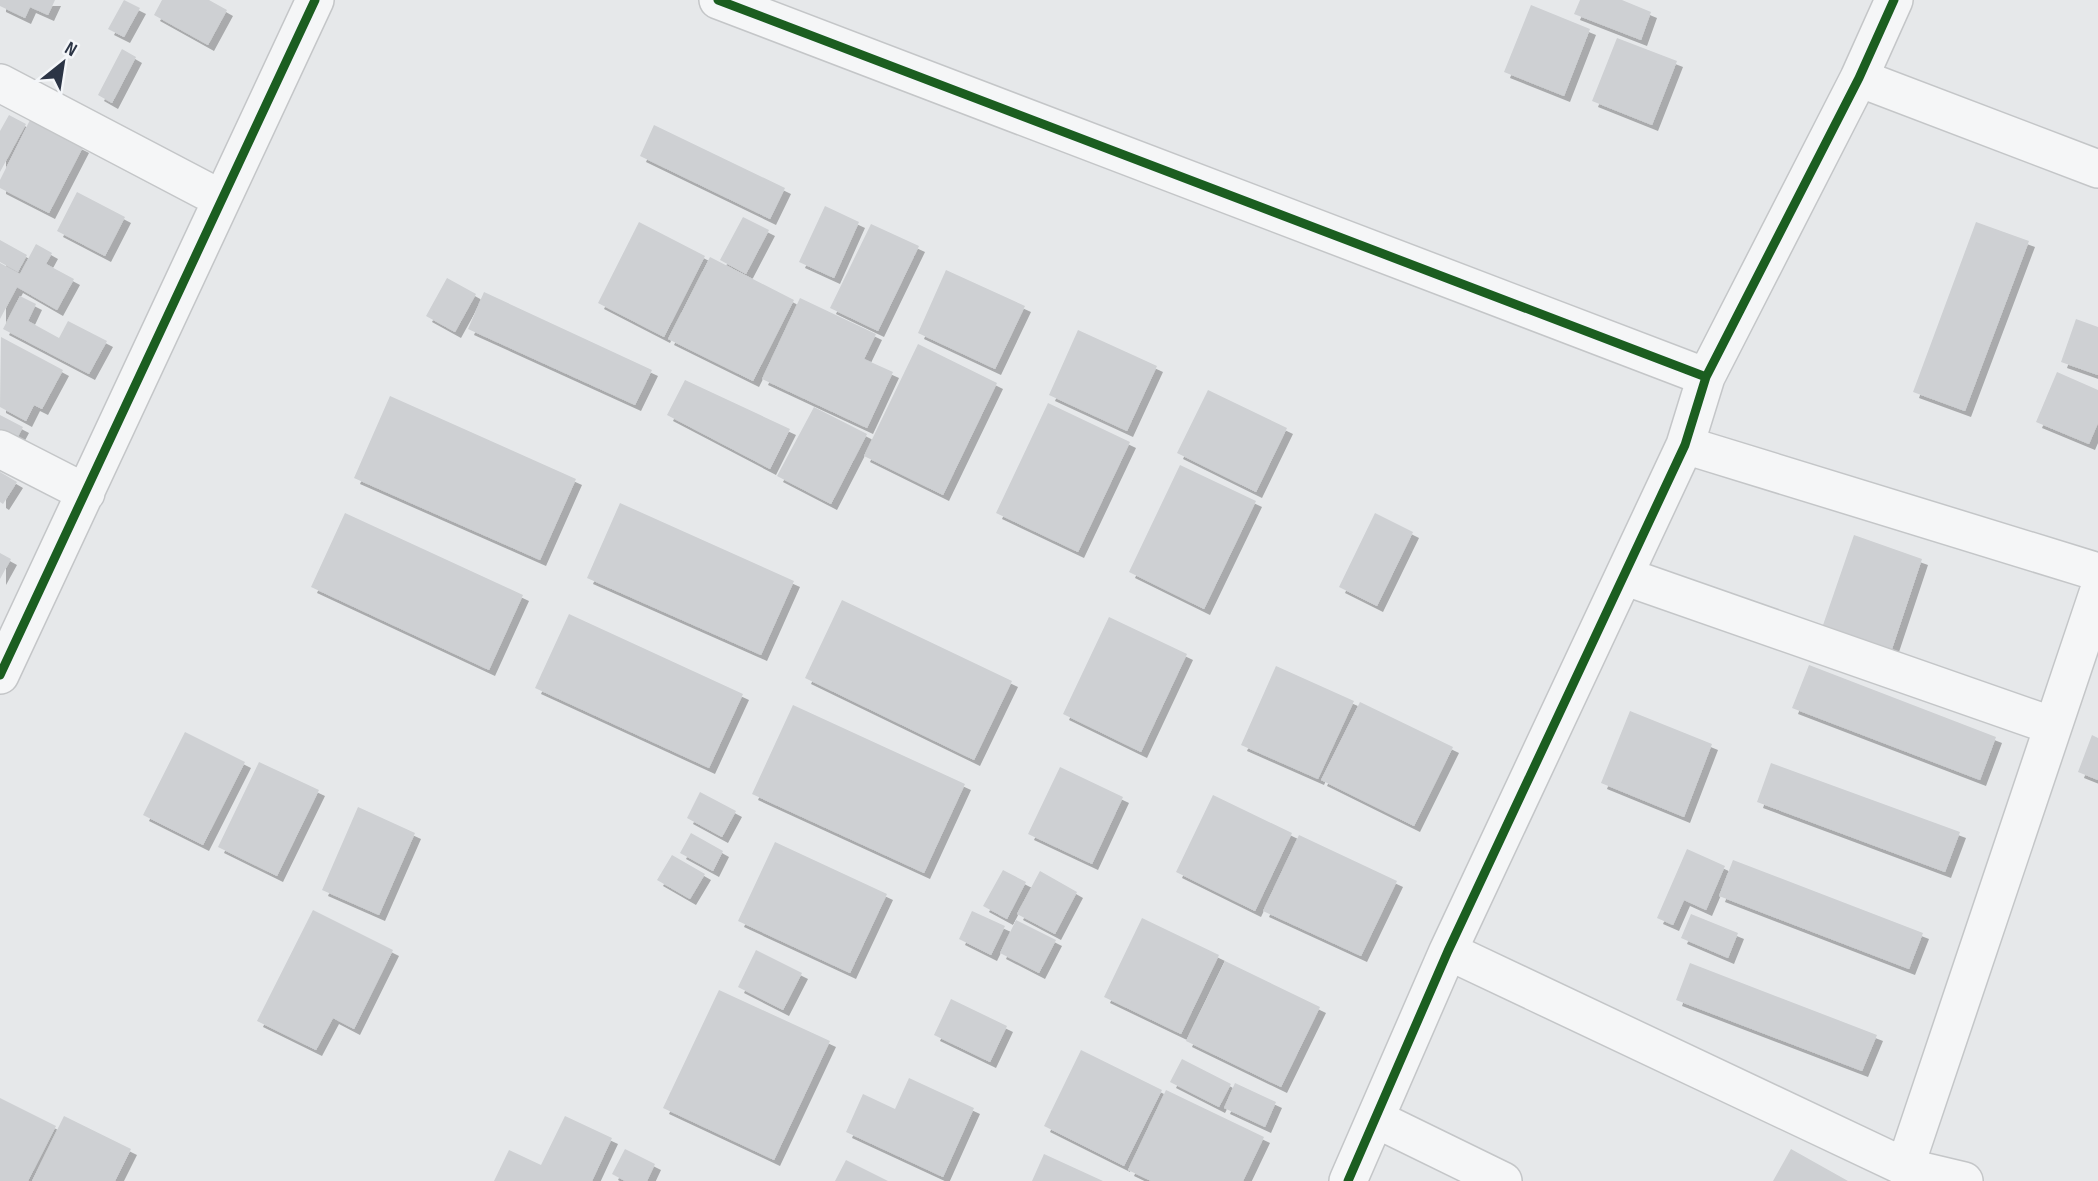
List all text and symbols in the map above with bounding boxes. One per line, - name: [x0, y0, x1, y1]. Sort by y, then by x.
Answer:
- north arrow: [28, 28, 98, 98]
- text: N: [61, 37, 81, 62]

